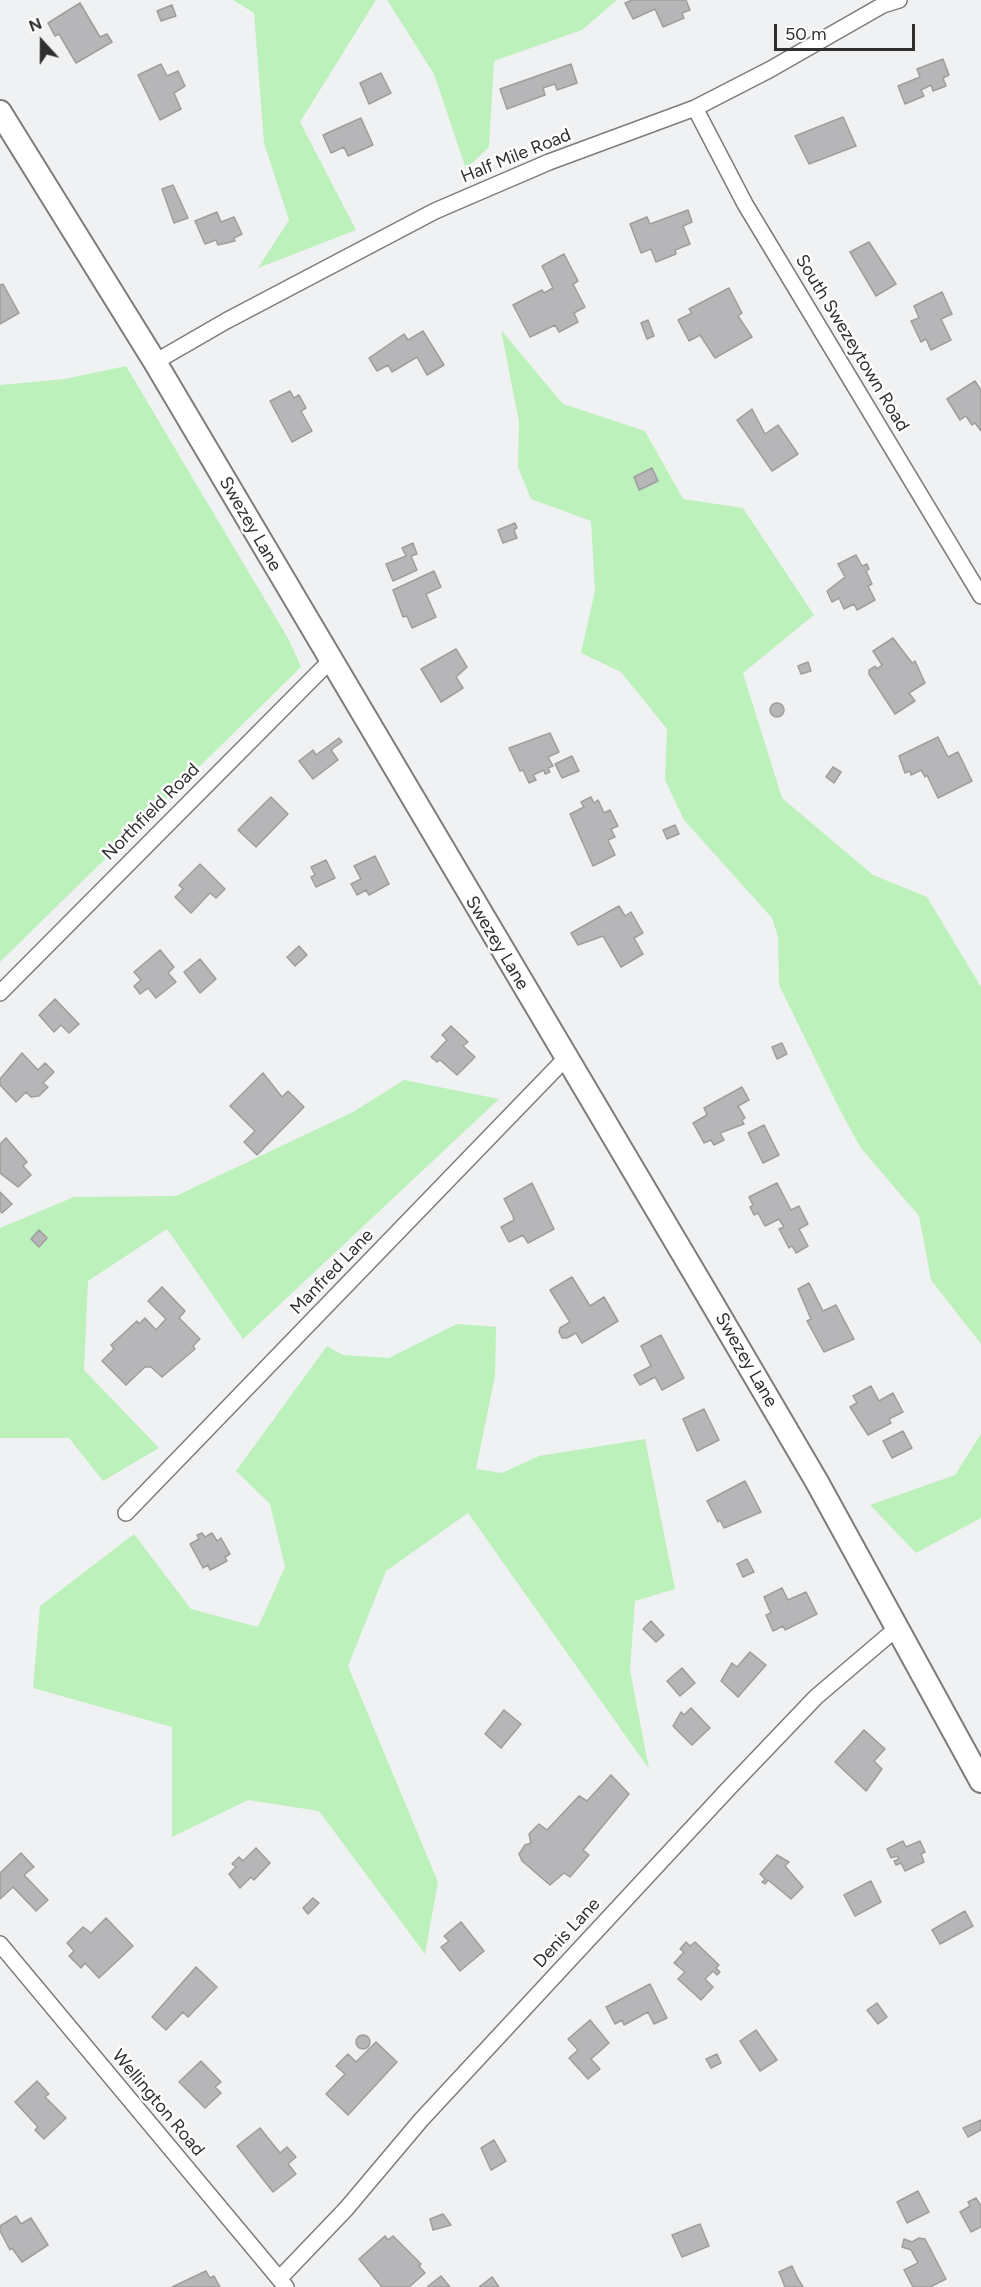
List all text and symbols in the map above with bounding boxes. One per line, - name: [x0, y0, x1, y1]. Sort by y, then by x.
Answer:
- north arrow: [12, 12, 72, 72]
- scale bar: [777, 12, 918, 50]
- text: N: [26, 14, 45, 36]
- text: 50 m: [785, 23, 827, 45]
- street label: Half Mile Road: [458, 124, 574, 188]
- street label: South Swezeytown Road: [791, 251, 913, 435]
- street label: Swezey Lane: [214, 473, 286, 575]
- street label: Northfield Road: [98, 759, 204, 865]
- street label: Swezey Lane: [461, 892, 533, 994]
- street label: Manfred Lane: [286, 1225, 378, 1319]
- street label: Swezey Lane: [710, 1309, 782, 1411]
- street label: Denis Lane: [529, 1894, 605, 1972]
- street label: Wellington Road: [107, 2045, 209, 2161]

